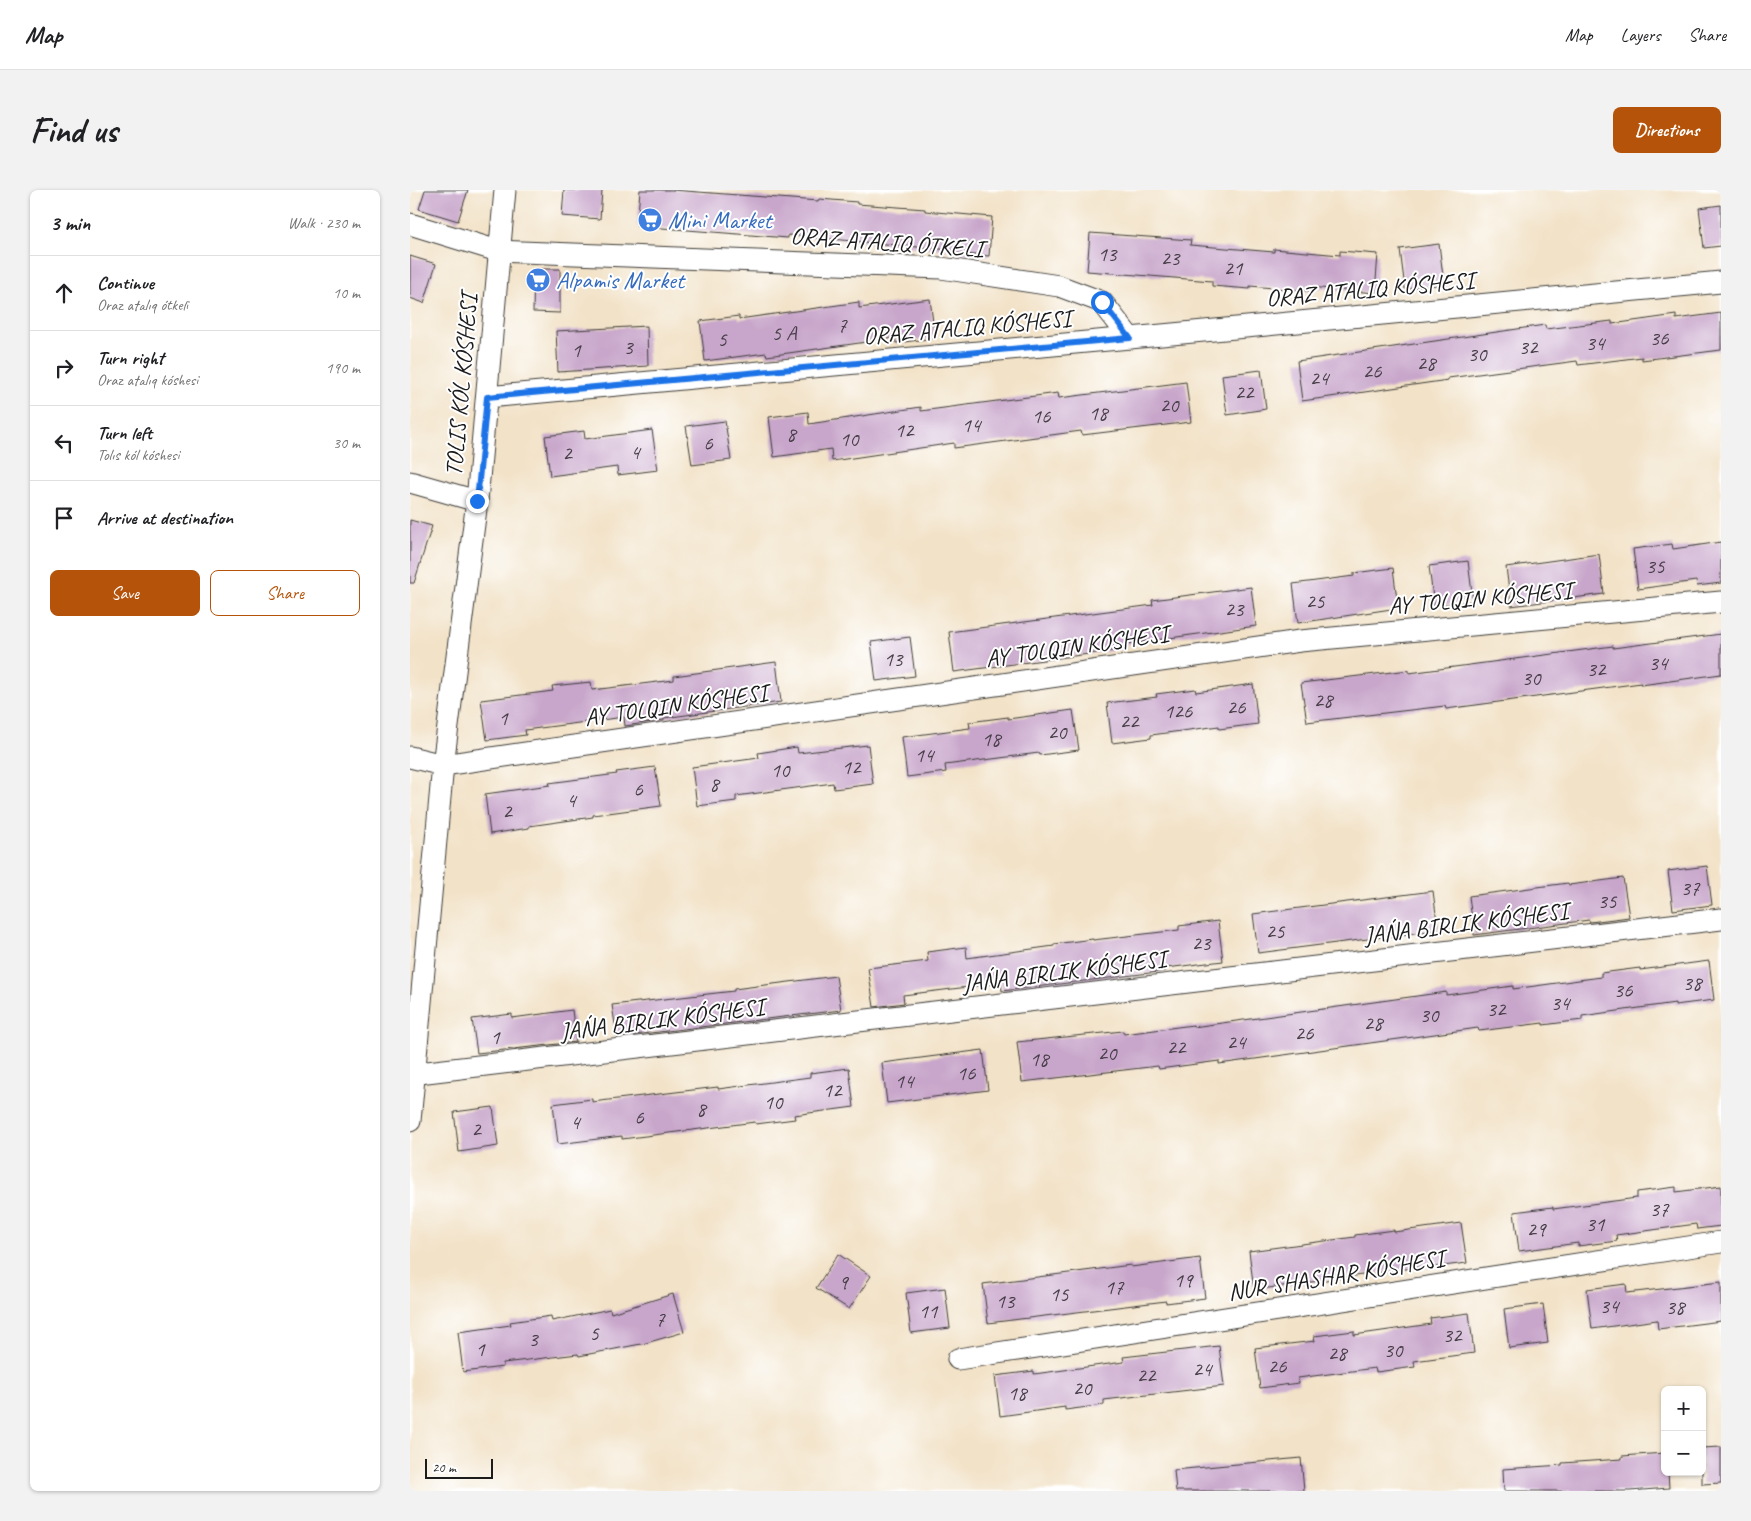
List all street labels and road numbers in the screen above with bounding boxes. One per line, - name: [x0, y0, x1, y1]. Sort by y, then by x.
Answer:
- street label: ORAZ ATALIQ ÓTKELI: [790, 220, 990, 264]
- street label: ORAZ ATALIQ KÓSHESI: [1265, 264, 1481, 313]
- street label: TOLIS KÓL KÓSHESI: [438, 287, 484, 477]
- street label: ORAZ ATALIQ KÓSHESI: [862, 302, 1078, 351]
- street label: AY TOLQIN KÓSHESI: [1387, 575, 1578, 621]
- street label: AY TOLQIN KÓSHESI: [984, 618, 1176, 674]
- street label: AY TOLQIN KÓSHESI: [583, 677, 775, 733]
- street label: JAŃA BIRLIK KÓSHESI: [1361, 895, 1575, 950]
- street label: JAŃA BIRLIK KÓSHESI: [959, 943, 1173, 998]
- street label: JAŃA BIRLIK KÓSHESI: [557, 991, 771, 1046]
- street label: NUR SHASHAR KÓSHESI: [1226, 1242, 1452, 1307]

